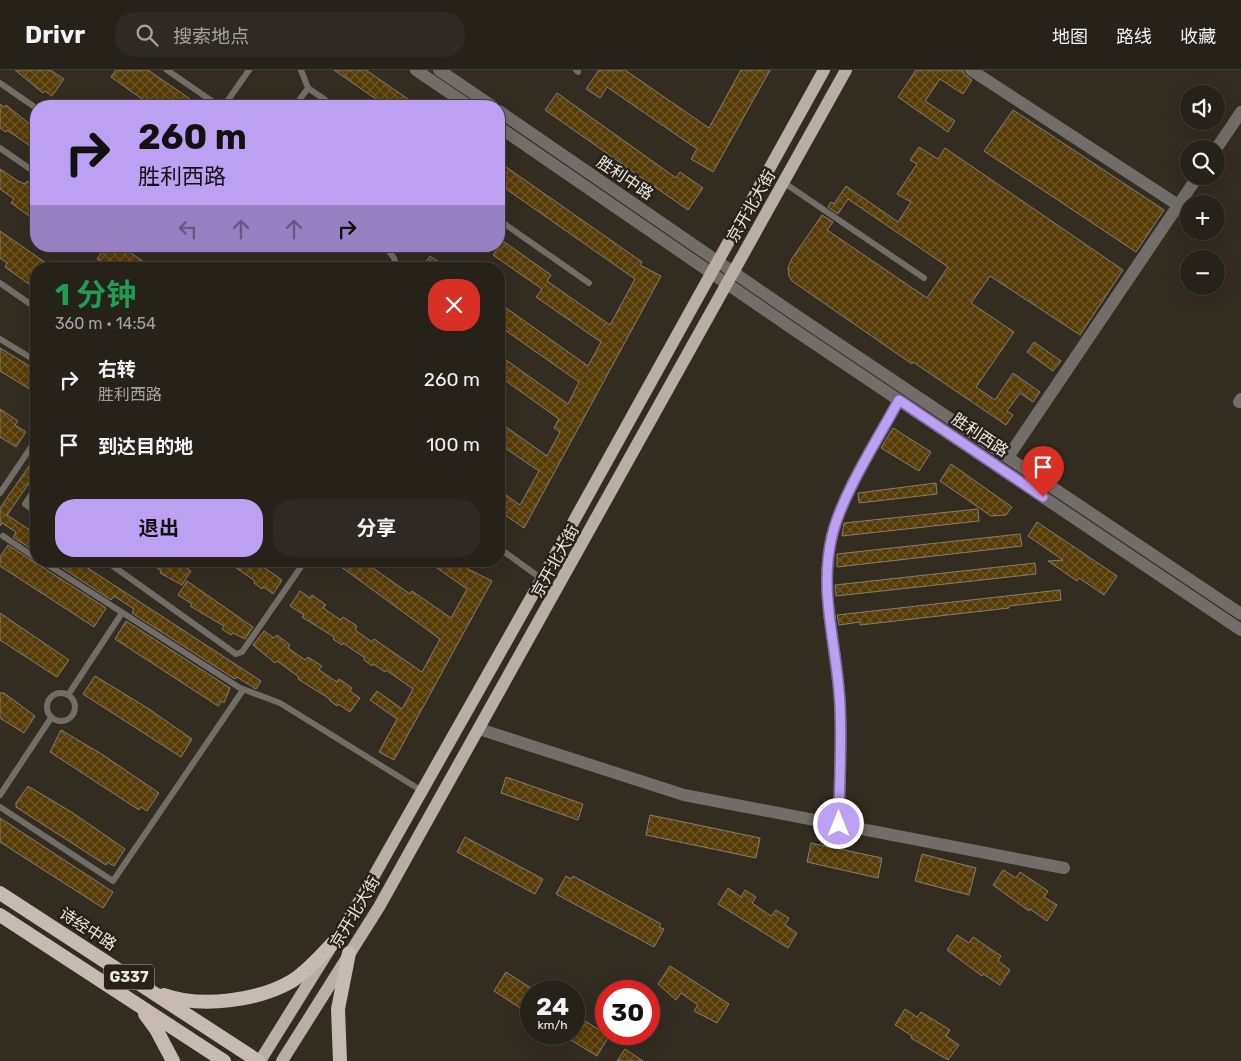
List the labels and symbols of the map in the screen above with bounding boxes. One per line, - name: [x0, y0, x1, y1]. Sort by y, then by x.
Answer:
- street label: 胜利中路: [593, 152, 657, 204]
- street label: 京开北大街: [723, 167, 779, 245]
- street label: 胜利西路: [948, 409, 1012, 461]
- pin: [1022, 446, 1064, 497]
- street label: 京开北大街: [527, 521, 583, 601]
- position arrow: [812, 797, 864, 849]
- street label: 京开北大街: [326, 873, 384, 951]
- street label: 诗经中路: [56, 904, 120, 954]
- road number: G337: [104, 964, 154, 990]
- speed limit sign: 30: [595, 980, 660, 1045]

